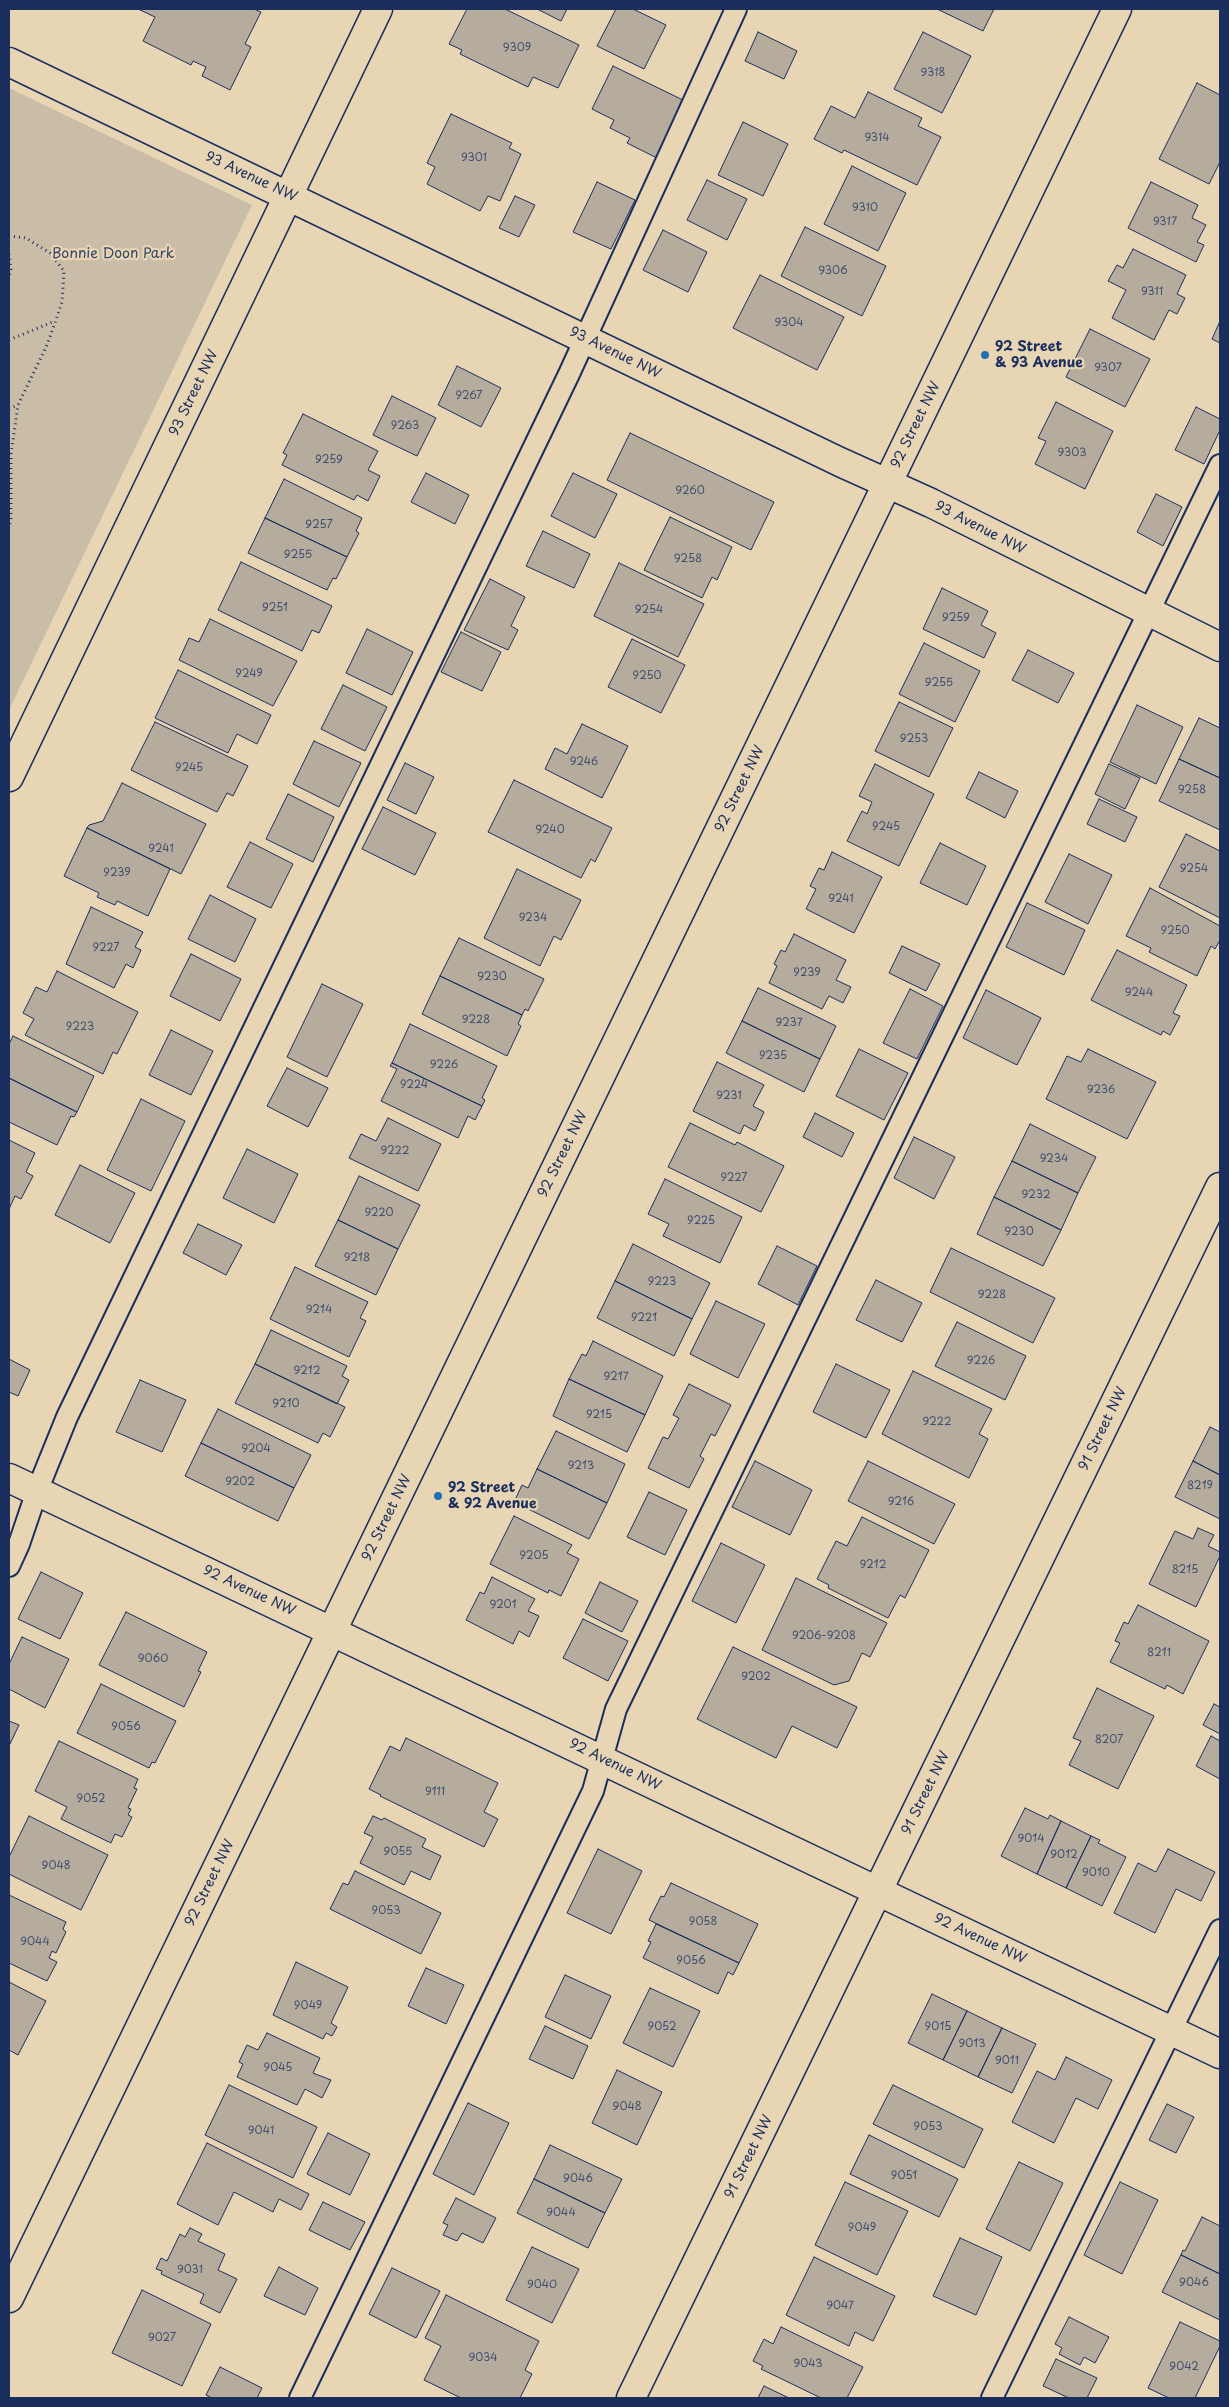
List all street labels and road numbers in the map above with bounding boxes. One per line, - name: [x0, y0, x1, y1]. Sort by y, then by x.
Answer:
- street label: 93 Avenue NW: [202, 148, 300, 206]
- street label: 93 Avenue NW: [567, 324, 663, 382]
- street label: 93 Street NW: [166, 347, 222, 439]
- street label: 92 Street NW: [888, 379, 944, 471]
- street label: 93 Avenue NW: [932, 498, 1028, 558]
- street label: 92 Street NW: [712, 743, 768, 835]
- street label: 92 Street NW: [535, 1108, 591, 1200]
- street label: 91 Street NW: [1076, 1385, 1130, 1473]
- street label: 92 Street NW: [359, 1472, 415, 1564]
- street label: 92 Avenue NW: [200, 1562, 298, 1620]
- street label: 92 Avenue NW: [566, 1735, 664, 1795]
- street label: 91 Street NW: [899, 1749, 953, 1837]
- street label: 92 Street NW: [182, 1837, 238, 1929]
- street label: 92 Avenue NW: [931, 1910, 1029, 1968]
- street label: 91 Street NW: [722, 2113, 776, 2201]

